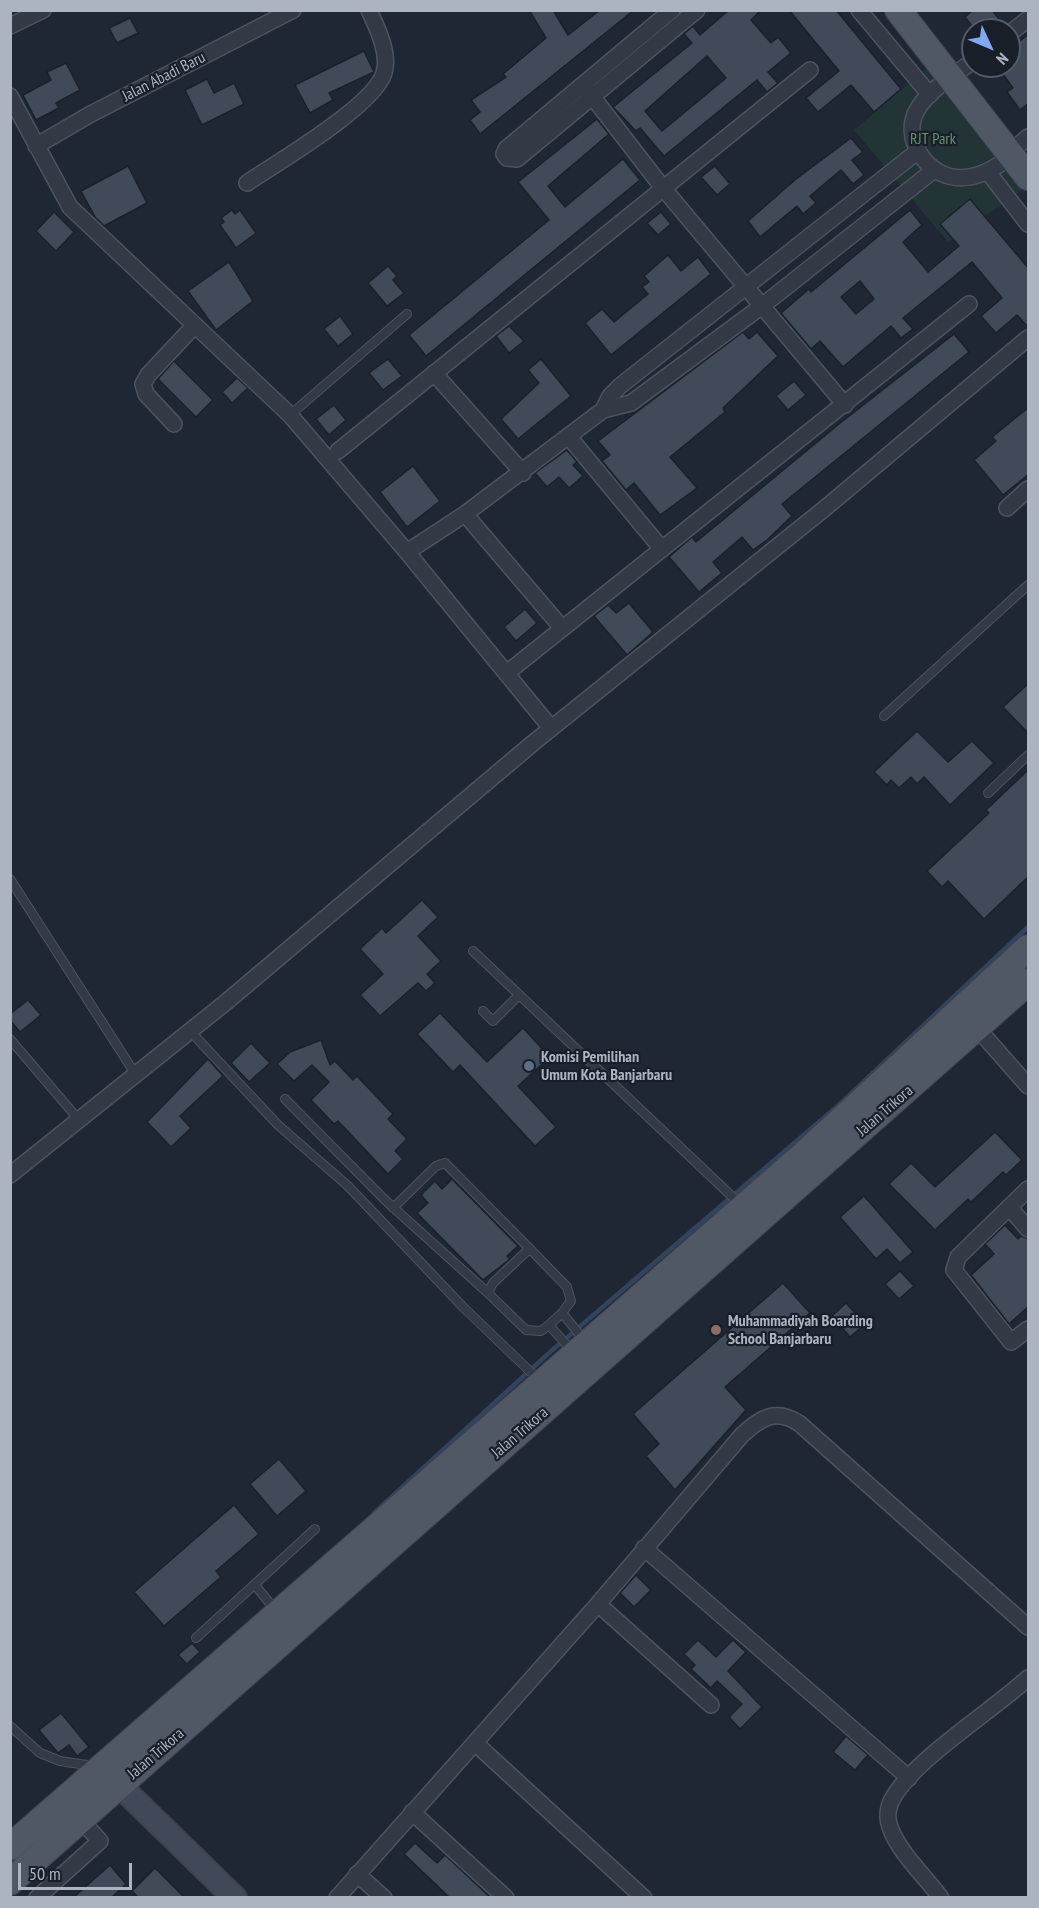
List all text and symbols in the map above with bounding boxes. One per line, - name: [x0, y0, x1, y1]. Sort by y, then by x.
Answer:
- north arrow: [961, 18, 1021, 78]
- street label: Jalan Abadi Baru: [119, 48, 209, 106]
- text: N: [992, 49, 1013, 69]
- park label: RJT Park: [910, 129, 956, 149]
- place label: Komisi Pemilihan Umum Kota Banjarbaru: [541, 1047, 672, 1085]
- marker: Komisi Pemilihan Umum Kota Banjarbaru: [522, 1059, 536, 1073]
- street label: Jalan Trikora: [853, 1081, 917, 1141]
- place label: Muhammadiyah Boarding School Banjarbaru: [728, 1311, 873, 1349]
- marker: Muhammadiyah Boarding School Banjarbaru: [709, 1323, 723, 1337]
- street label: Jalan Trikora: [488, 1403, 552, 1463]
- street label: Jalan Trikora: [124, 1724, 188, 1784]
- scale bar: [21, 1851, 135, 1889]
- text: 50 m: [29, 1862, 61, 1885]

